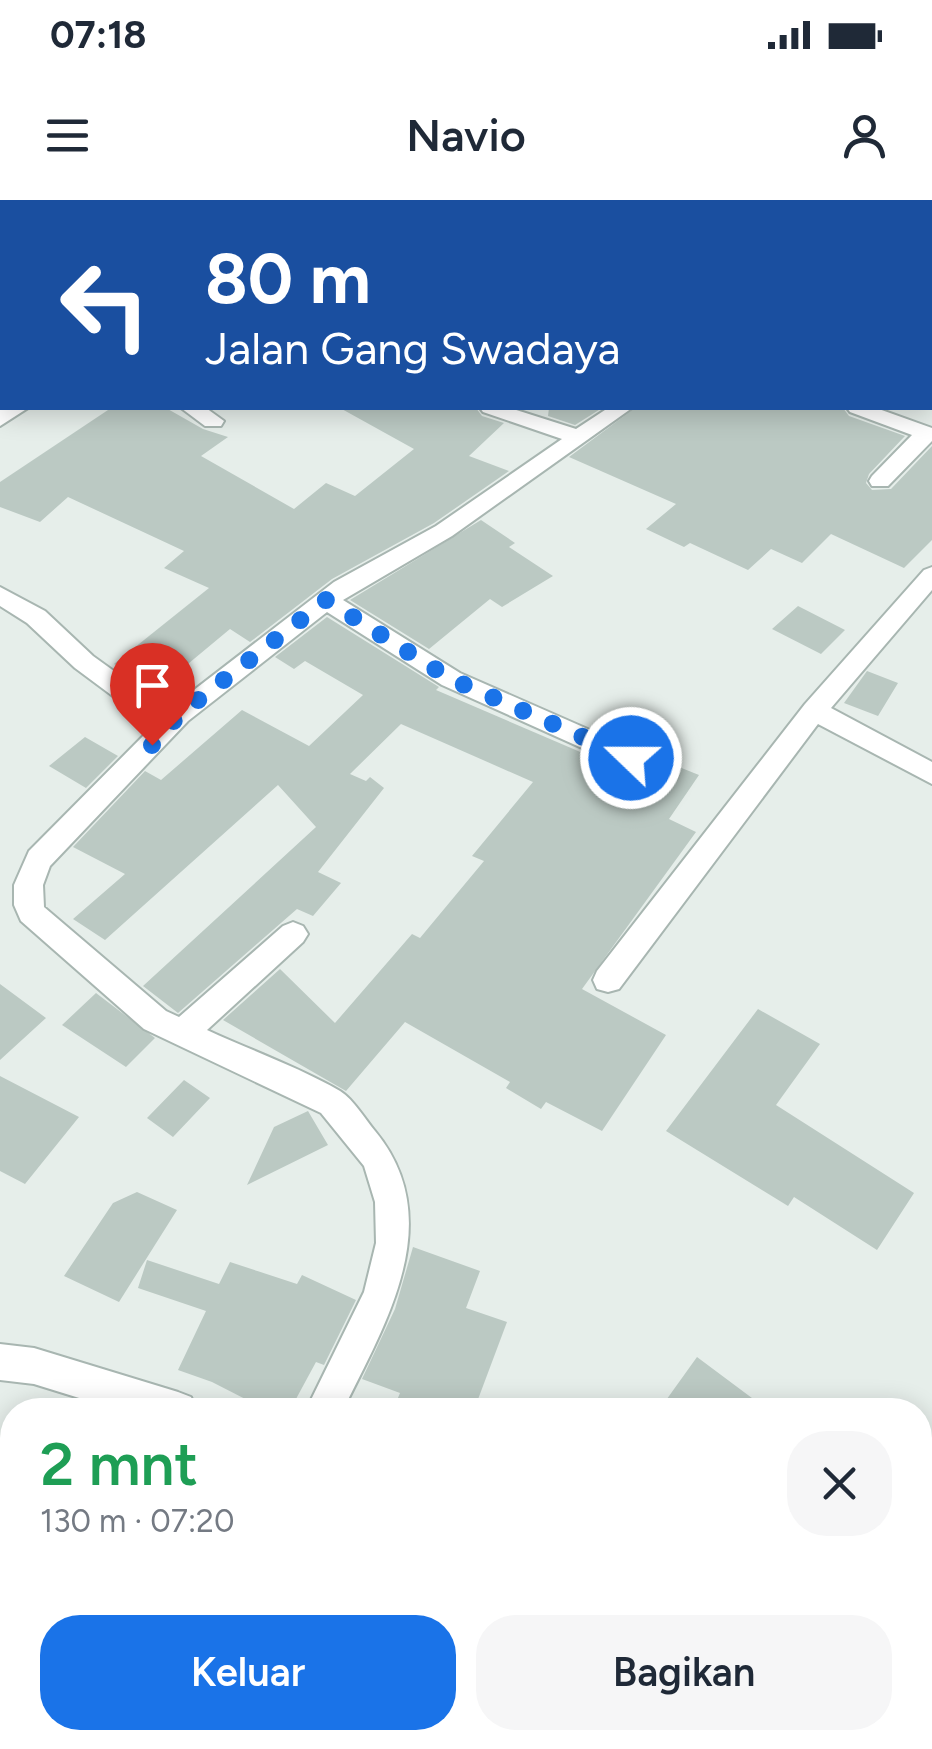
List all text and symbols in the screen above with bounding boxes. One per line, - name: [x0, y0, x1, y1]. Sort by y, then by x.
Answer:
- text: 07:18: [50, 12, 146, 58]
- icon: menu: [40, 108, 95, 163]
- text: Navio: [406, 108, 526, 162]
- icon: person: [837, 108, 892, 163]
- text: 80 m: [205, 236, 371, 321]
- icon: left: [40, 240, 170, 370]
- text: Jalan Gang Swadaya: [205, 321, 620, 375]
- pin: [110, 643, 195, 746]
- icon: arrive: [125, 658, 180, 713]
- position arrow: [579, 706, 683, 810]
- text: 2 mnt: [40, 1428, 198, 1500]
- button: close: [787, 1431, 892, 1536]
- text: 130 m · 07:20: [40, 1502, 234, 1540]
- button: Keluar: [40, 1615, 456, 1730]
- button: Bagikan: [476, 1615, 892, 1730]

